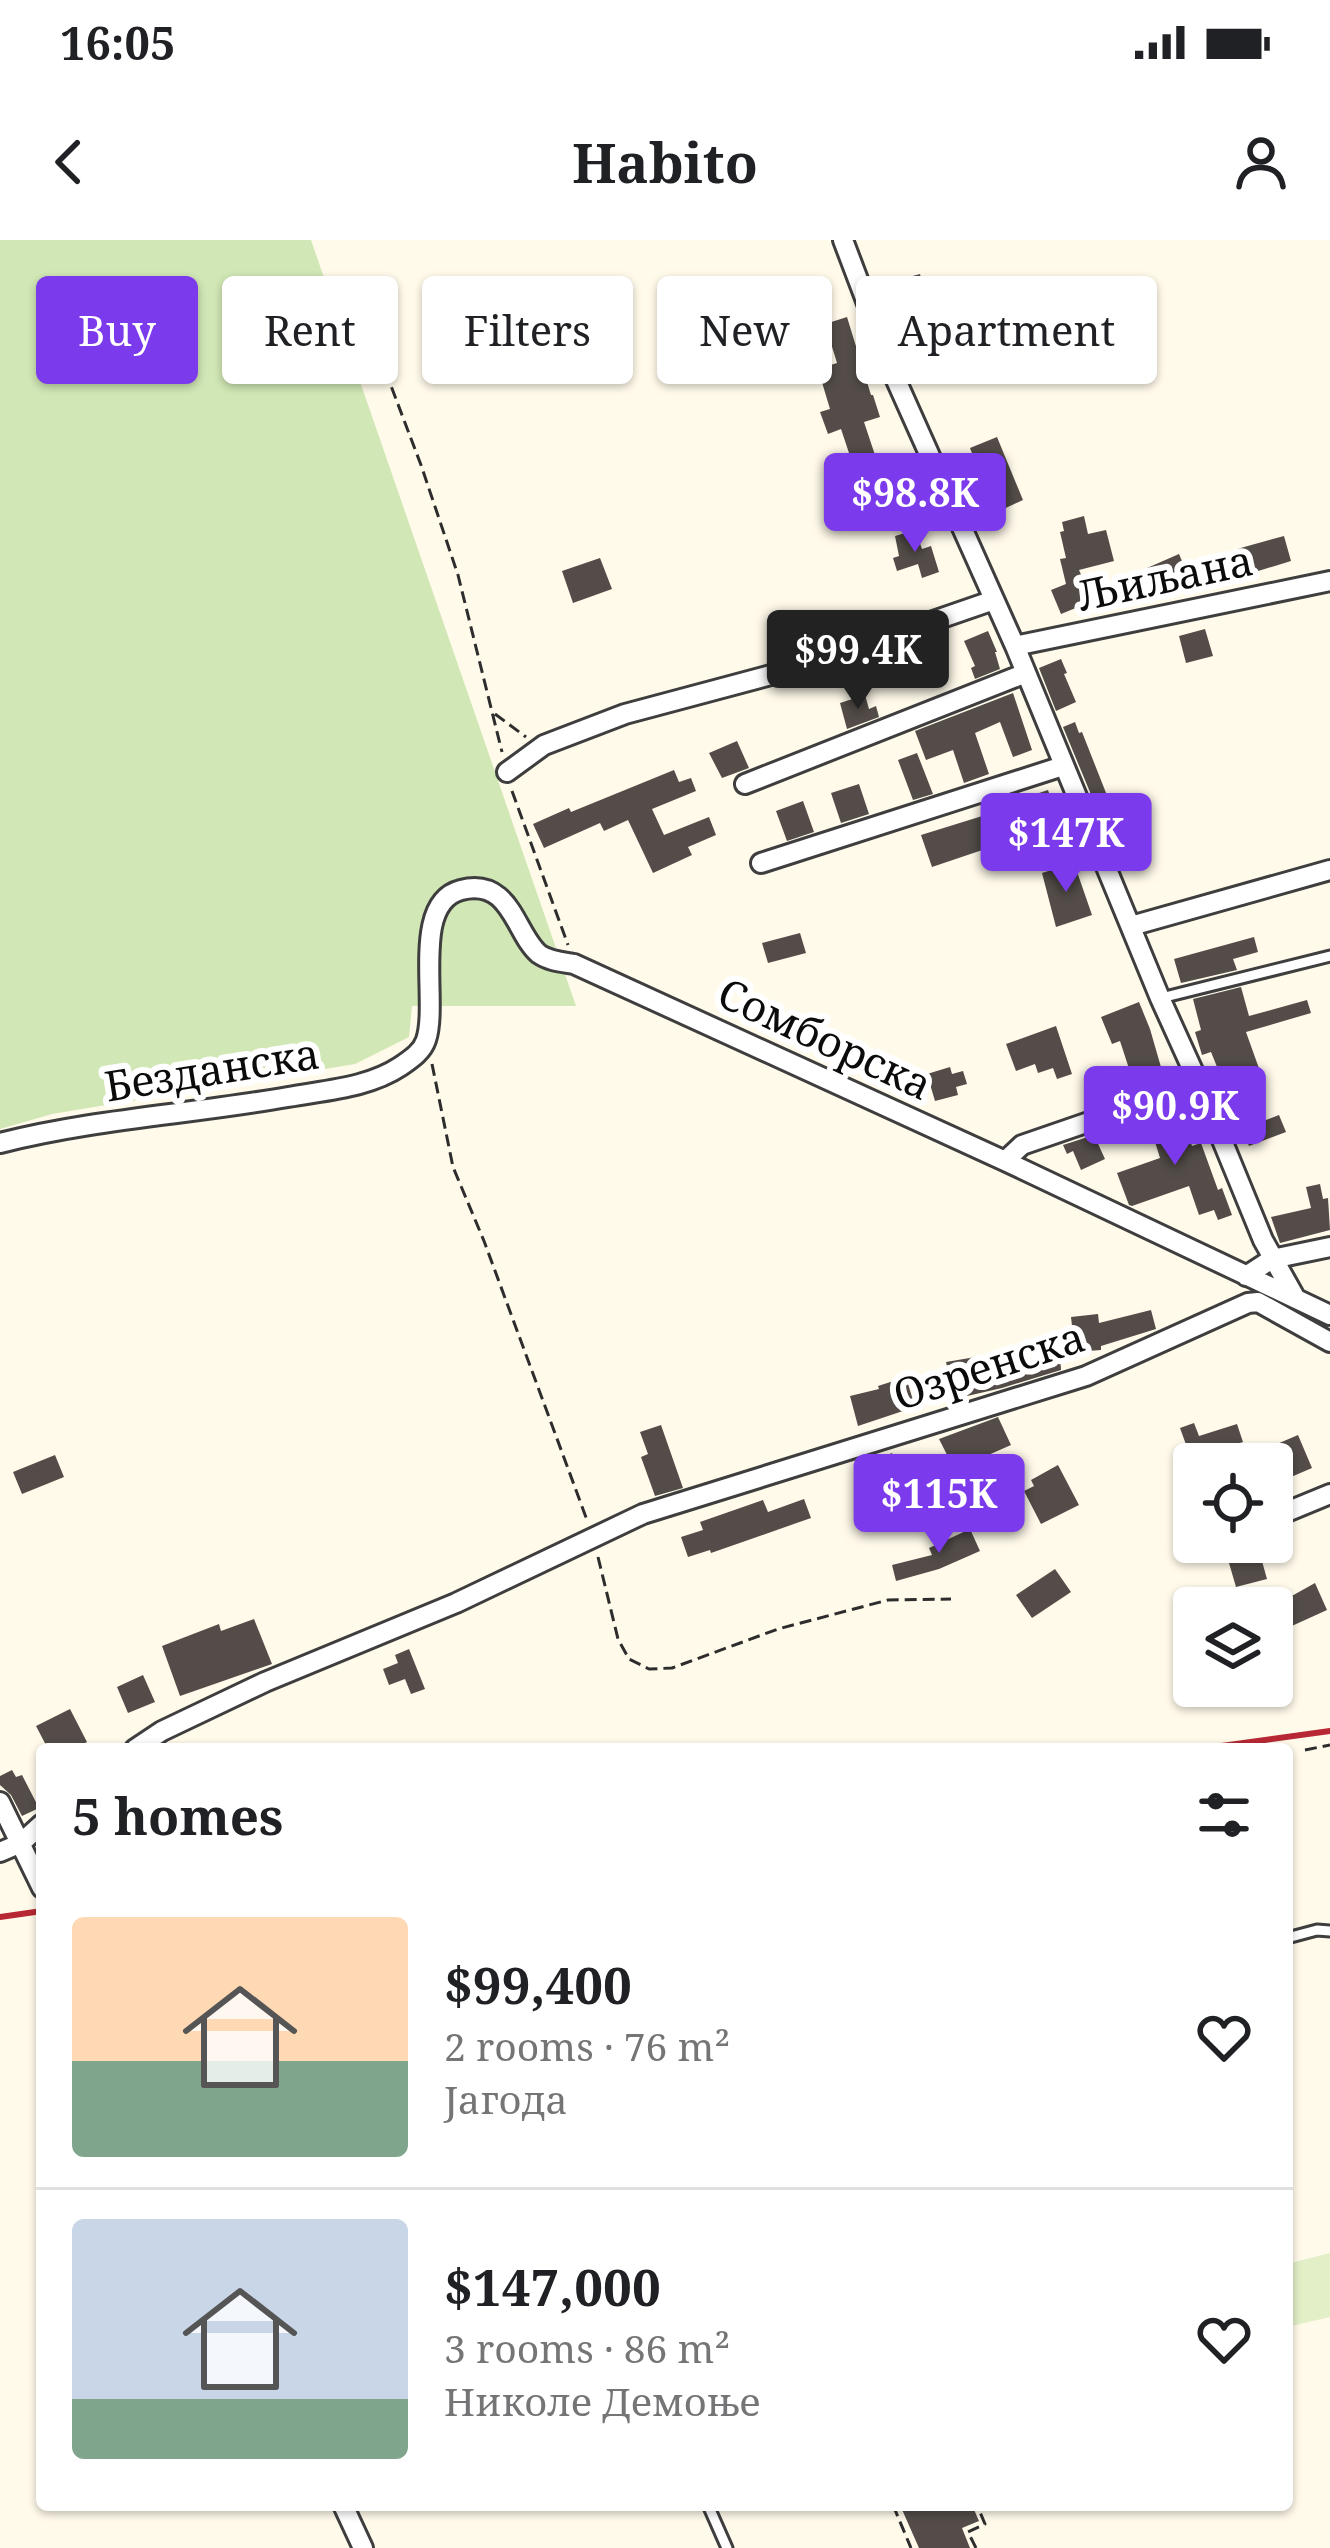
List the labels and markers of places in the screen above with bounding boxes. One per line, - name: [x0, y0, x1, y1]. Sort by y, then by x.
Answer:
- pin: $98.8K: [817, 453, 1013, 555]
- pin: $99.4K: [760, 610, 956, 712]
- pin: $147K: [982, 793, 1150, 895]
- pin: $90.9K: [1077, 1066, 1273, 1168]
- pin: $115K: [855, 1454, 1023, 1556]

